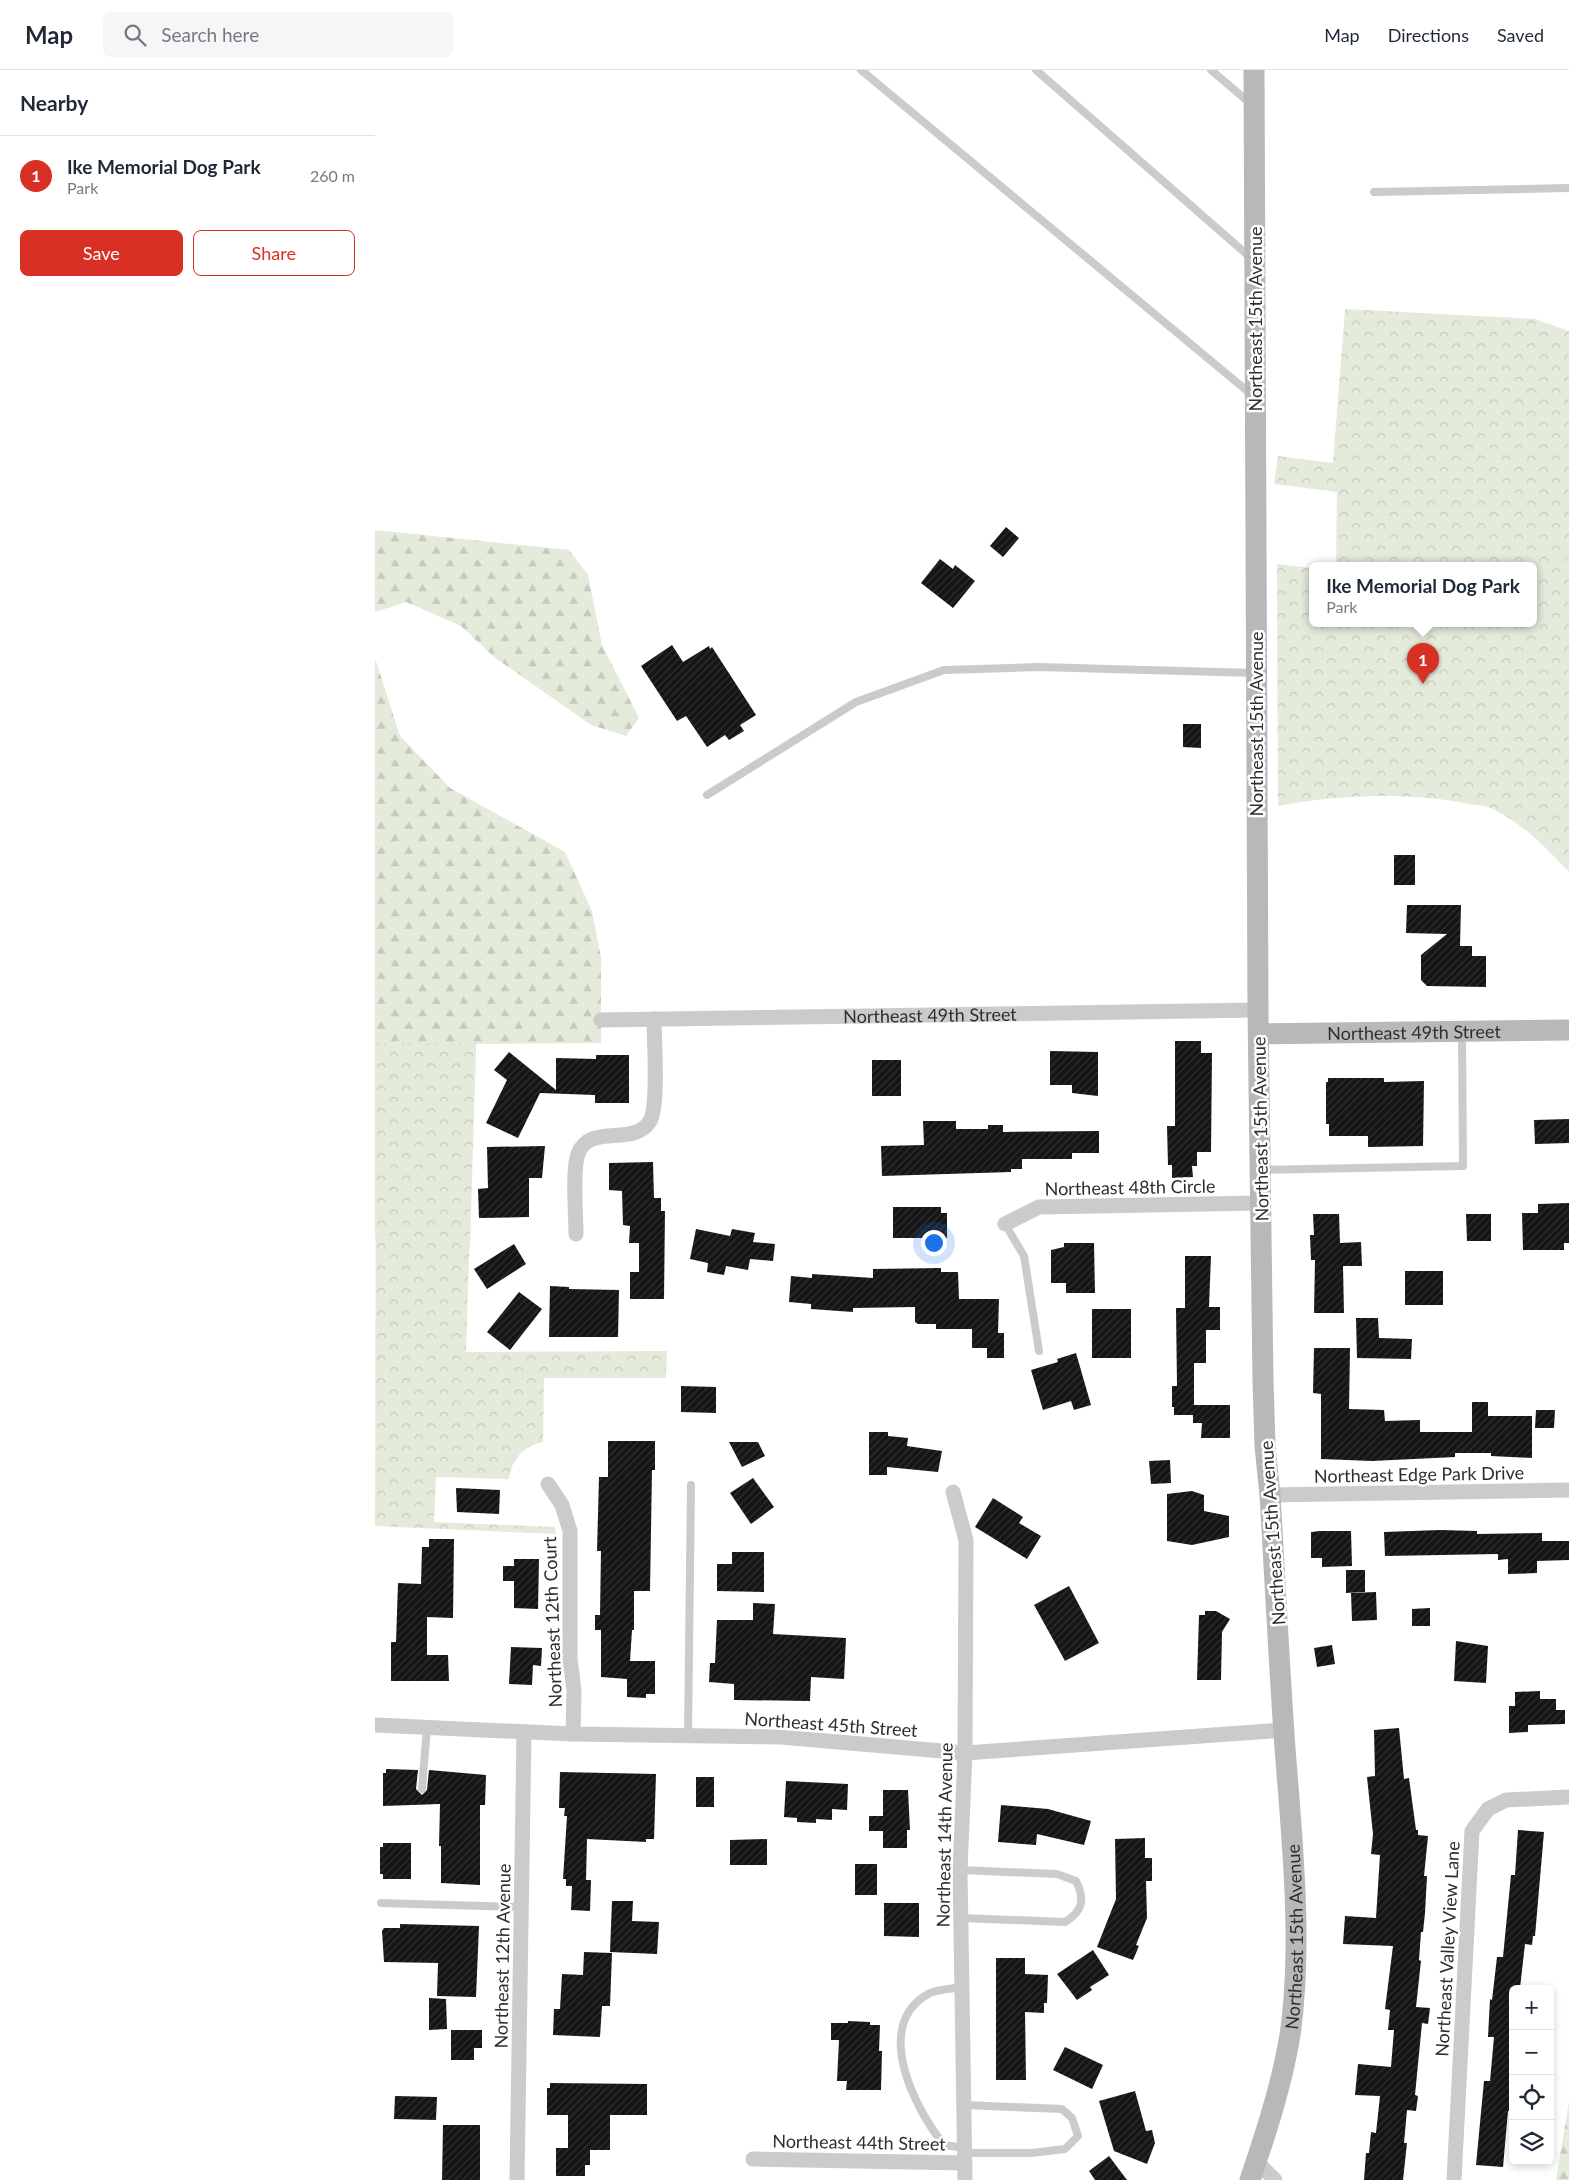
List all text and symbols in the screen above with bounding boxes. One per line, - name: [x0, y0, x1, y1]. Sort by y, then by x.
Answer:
- search box: [103, 12, 453, 57]
- text: Map: [25, 20, 73, 49]
- icon: search: [121, 21, 149, 49]
- text: Search here: [161, 23, 259, 46]
- text: Map: [1324, 24, 1360, 46]
- text: Directions: [1388, 24, 1469, 46]
- text: Saved: [1497, 24, 1544, 46]
- text: Nearby: [20, 90, 88, 115]
- text: Ike Memorial Dog Park: [67, 155, 261, 178]
- text: 1: [31, 166, 41, 185]
- text: 260 m: [310, 166, 355, 185]
- text: Park: [67, 178, 98, 197]
- street label: Northeast 15th Avenue: [1244, 227, 1266, 412]
- button: Save: [20, 230, 183, 276]
- button: Share: [193, 230, 355, 276]
- popup: [1309, 562, 1537, 627]
- text: Ike Memorial Dog Park: [1326, 574, 1520, 597]
- text: Park: [1326, 597, 1357, 616]
- street label: Northeast 15th Avenue: [1245, 632, 1267, 817]
- pin: 1: [1407, 643, 1439, 684]
- street label: Northeast 49th Street: [843, 1003, 1017, 1027]
- street label: Northeast 49th Street: [1327, 1020, 1501, 1044]
- street label: Northeast 15th Avenue: [1247, 1036, 1273, 1222]
- street label: Northeast 48th Circle: [1044, 1175, 1216, 1199]
- your location: [921, 1230, 947, 1256]
- street label: Northeast 15th Avenue: [1255, 1440, 1289, 1626]
- street label: Northeast Edge Park Drive: [1314, 1461, 1524, 1487]
- street label: Northeast 12th Court: [538, 1536, 566, 1708]
- street label: Northeast 45th Street: [744, 1707, 919, 1741]
- street label: Northeast 14th Avenue: [931, 1742, 957, 1928]
- street label: Northeast Valley View Lane: [1430, 1841, 1464, 2057]
- street label: Northeast 15th Avenue: [1280, 1843, 1307, 2031]
- street label: Northeast 12th Avenue: [489, 1863, 515, 2049]
- map controls: [1509, 1985, 1554, 2165]
- button: +: [1509, 1985, 1554, 2030]
- button: −: [1509, 2030, 1554, 2075]
- button: locate: [1509, 2075, 1554, 2120]
- button: layers: [1509, 2120, 1554, 2165]
- street label: Northeast 44th Street: [772, 2129, 946, 2155]

